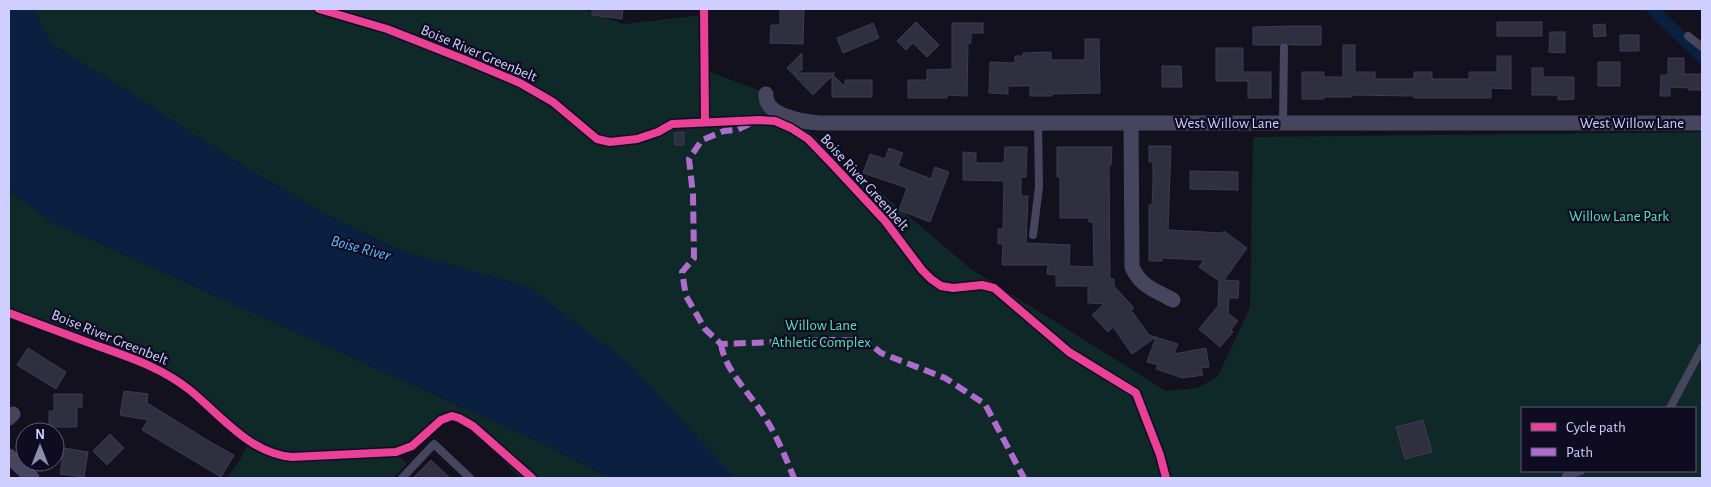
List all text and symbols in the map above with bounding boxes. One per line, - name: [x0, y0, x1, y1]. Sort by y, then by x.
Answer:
- street label: Boise River Greenbelt: [419, 22, 539, 85]
- street label: West Willow Lane: [1175, 116, 1279, 131]
- street label: West Willow Lane: [1580, 116, 1684, 131]
- street label: Boise River Greenbelt: [817, 131, 912, 234]
- park label: Willow Lane Park: [1569, 209, 1669, 224]
- water label: Boise River: [329, 232, 393, 264]
- street label: Boise River Greenbelt: [49, 307, 170, 368]
- park label: Willow Lane Athletic Complex: [771, 318, 871, 350]
- legend: [1521, 407, 1696, 472]
- text: Cycle path: [1566, 420, 1626, 435]
- north arrow: [15, 422, 65, 472]
- text: N: [35, 428, 45, 442]
- text: Path: [1566, 445, 1593, 460]

